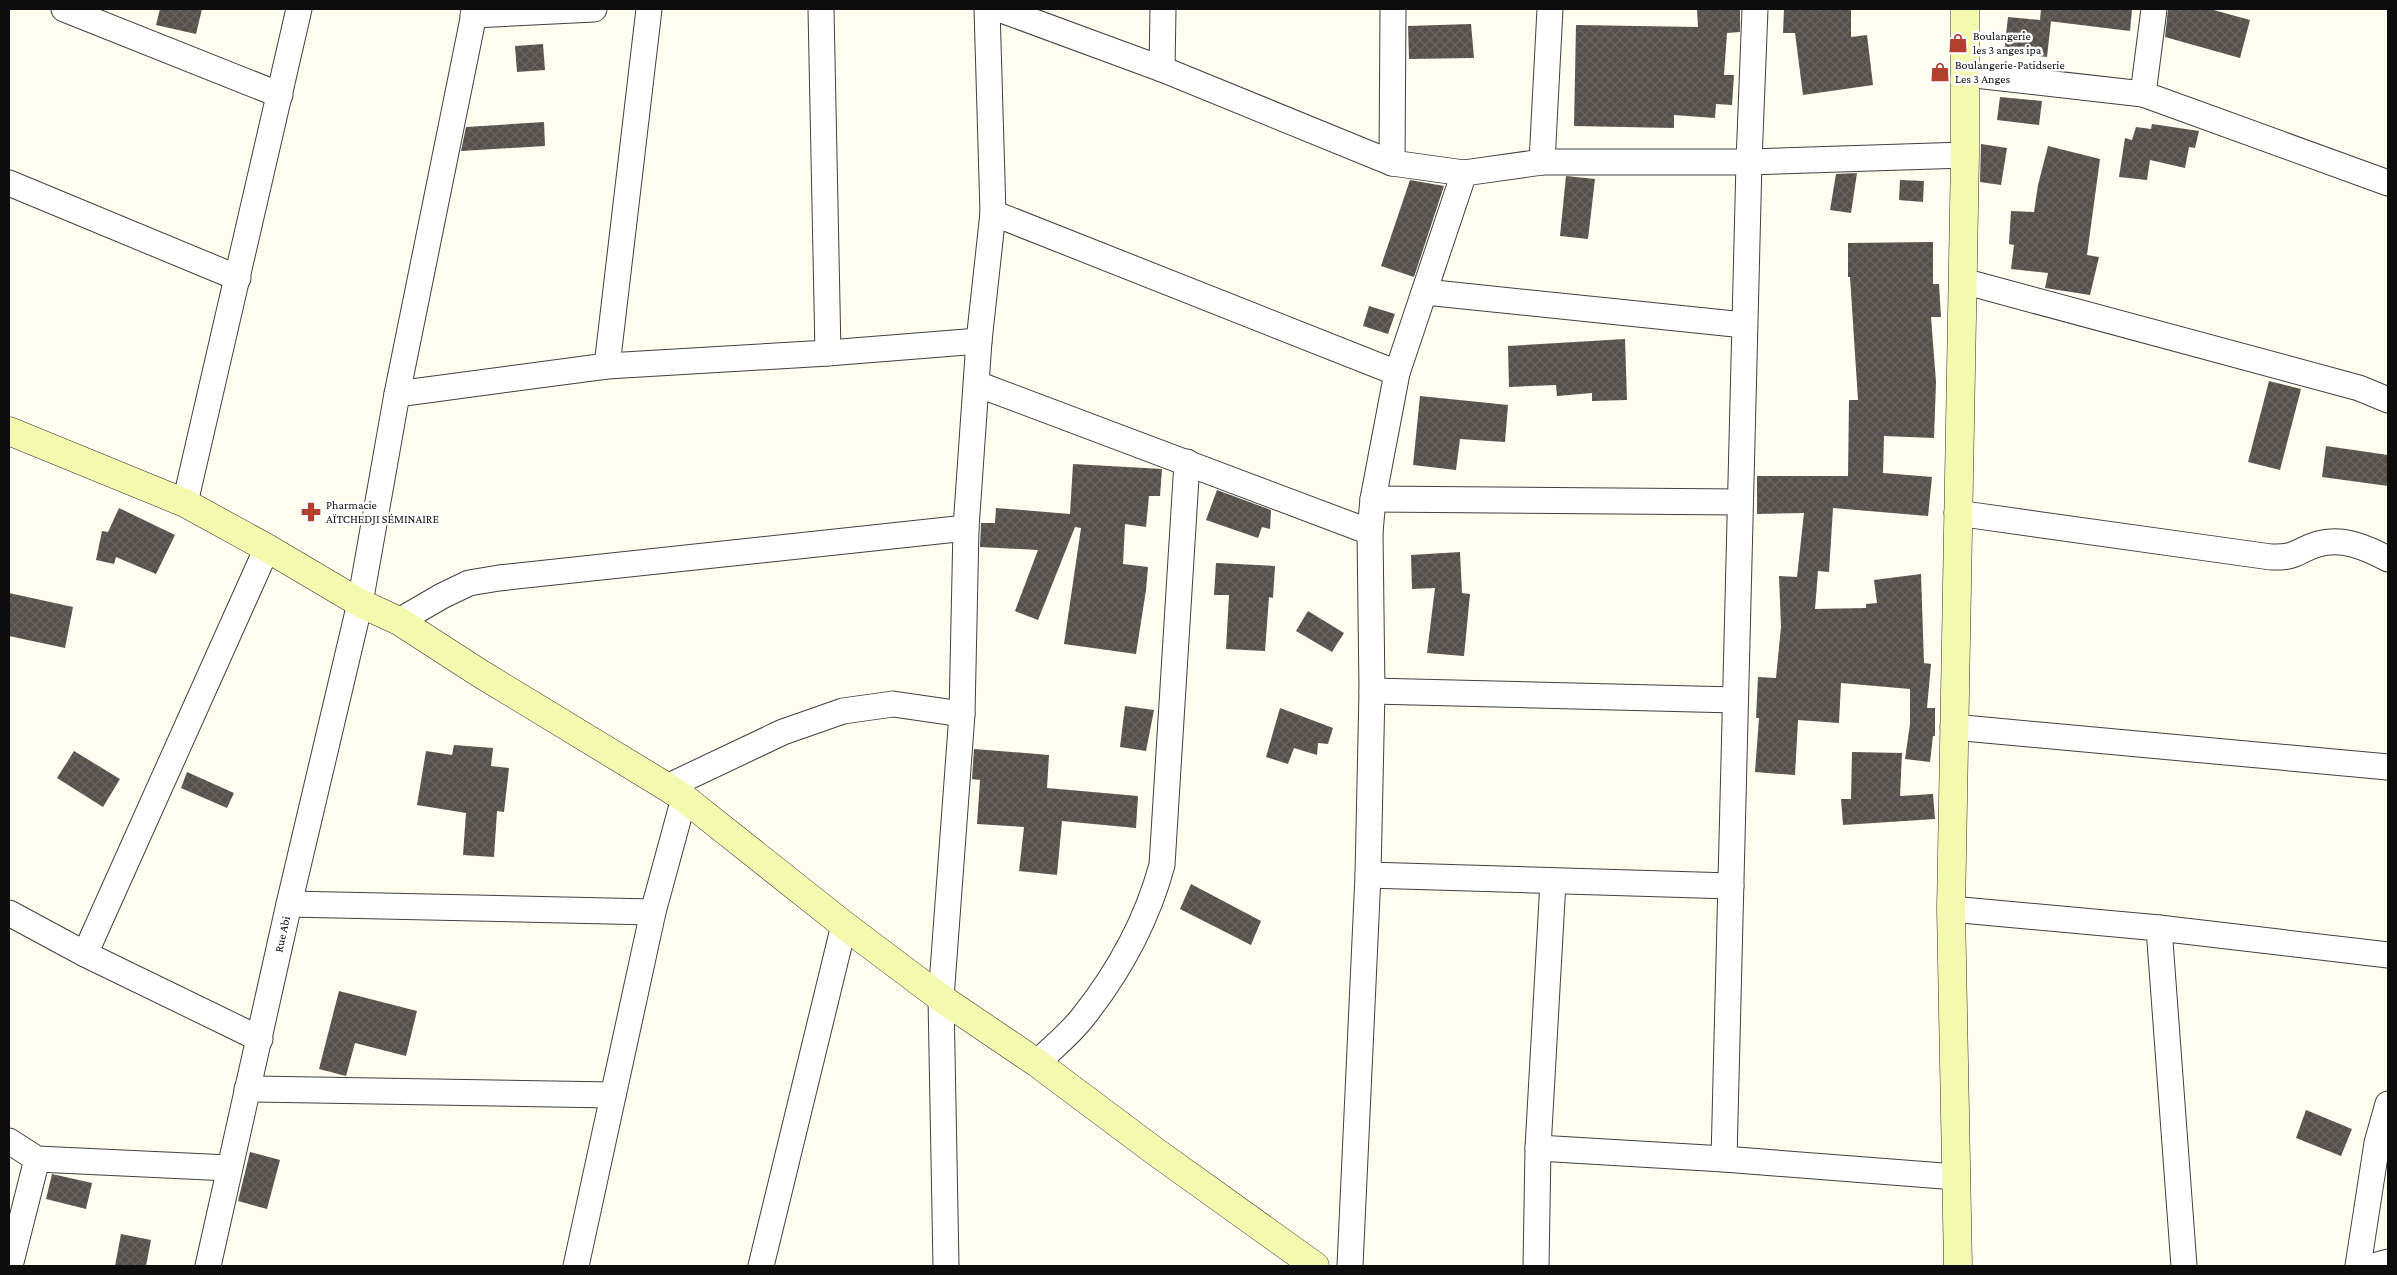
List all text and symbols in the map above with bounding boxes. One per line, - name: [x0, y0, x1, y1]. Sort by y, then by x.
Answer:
- place label: Boulangerie les 3 anges ipa: [1973, 29, 2042, 57]
- shop icon: Boulangerie les 3 anges ipa: [1947, 32, 1969, 54]
- place label: Boulangerie-Patidserie Les 3 Anges: [1955, 58, 2065, 86]
- shop icon: Boulangerie-Patidserie Les 3 Anges: [1929, 61, 1951, 83]
- place label: Pharmacie AÏTCHEDJI SÉMINAIRE: [326, 498, 440, 526]
- pharmacy icon: Pharmacie AÏTCHEDJI SÉMINAIRE: [300, 501, 322, 523]
- street label: Rue Abi: [271, 915, 293, 954]

